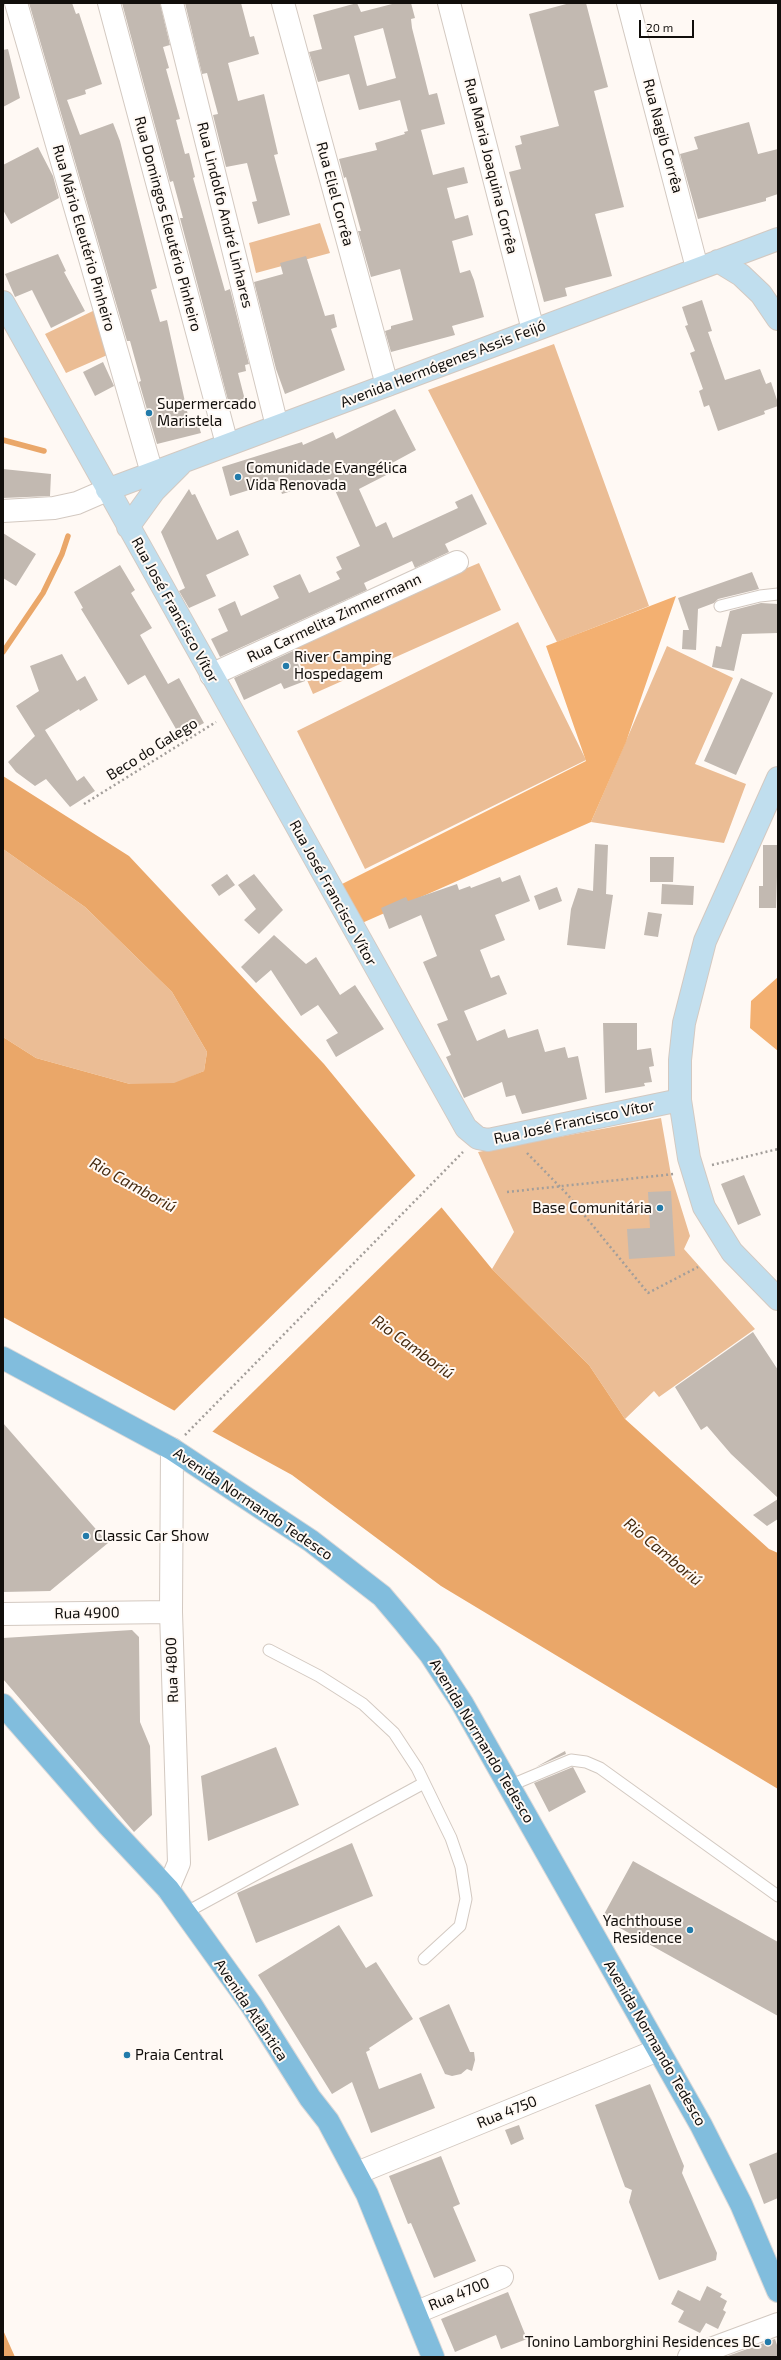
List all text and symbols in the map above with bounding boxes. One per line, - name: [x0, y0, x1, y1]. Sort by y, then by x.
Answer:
- scale bar: [641, 12, 696, 38]
- text: 20 m: [646, 20, 673, 34]
- street label: Rua Maria Joaquina Corrêa: [460, 76, 522, 256]
- street label: Rua Nagib Corrêa: [639, 77, 687, 195]
- street label: Rua Domingos Eleutério Pinheiro: [131, 114, 205, 334]
- street label: Rua Lindolfo André Linhares: [193, 120, 257, 310]
- street label: Rua Eliel Corrêa: [312, 140, 358, 248]
- street label: Rua Mário Eleutério Pinheiro: [49, 143, 119, 333]
- street label: Avenida Hermógenes Assis Feijó: [338, 316, 548, 412]
- place label: Supermercado Maristela: [157, 395, 256, 430]
- marker: Supermercado Maristela: [144, 408, 154, 418]
- place label: Comunidade Evangélica Vida Renovada: [246, 459, 407, 494]
- marker: Comunidade Evangélica Vida Renovada: [233, 472, 243, 482]
- street label: Rua José Francisco Vítor: [127, 534, 223, 686]
- street label: Rua Carmelita Zimmermann: [244, 570, 424, 666]
- place label: River Camping Hospedagem: [294, 648, 392, 683]
- marker: River Camping Hospedagem: [281, 661, 291, 671]
- street label: Beco do Galego: [103, 714, 201, 784]
- street label: Rua José Francisco Vítor: [285, 817, 381, 969]
- street label: Rua José Francisco Vítor: [492, 1096, 656, 1148]
- water label: Rio Camboriú: [86, 1153, 180, 1217]
- place label: Base Comunitária: [532, 1199, 652, 1217]
- marker: Base Comunitária: [655, 1203, 665, 1213]
- water label: Rio Camboriú: [368, 1311, 458, 1383]
- street label: Avenida Normando Tedesco: [170, 1444, 336, 1564]
- water label: Rio Camboriú: [620, 1514, 706, 1590]
- place label: Classic Car Show: [94, 1527, 209, 1545]
- marker: Classic Car Show: [81, 1531, 91, 1541]
- street label: Rua 4900: [54, 1603, 120, 1623]
- street label: Rua 4800: [162, 1637, 182, 1703]
- street label: Avenida Normando Tedesco: [426, 1656, 538, 1826]
- place label: Yachthouse Residence: [603, 1912, 682, 1947]
- marker: Yachthouse Residence: [685, 1925, 695, 1935]
- street label: Avenida Atlântica: [210, 1956, 292, 2064]
- street label: Avenida Normando Tedesco: [600, 1957, 710, 2129]
- place label: Praia Central: [135, 2046, 223, 2064]
- marker: Praia Central: [122, 2050, 132, 2060]
- street label: Rua 4750: [474, 2092, 540, 2132]
- street label: Rua 4700: [426, 2274, 492, 2314]
- place label: Tonino Lamborghini Residences BC: [525, 2333, 760, 2351]
- marker: Tonino Lamborghini Residences BC: [763, 2337, 773, 2347]

